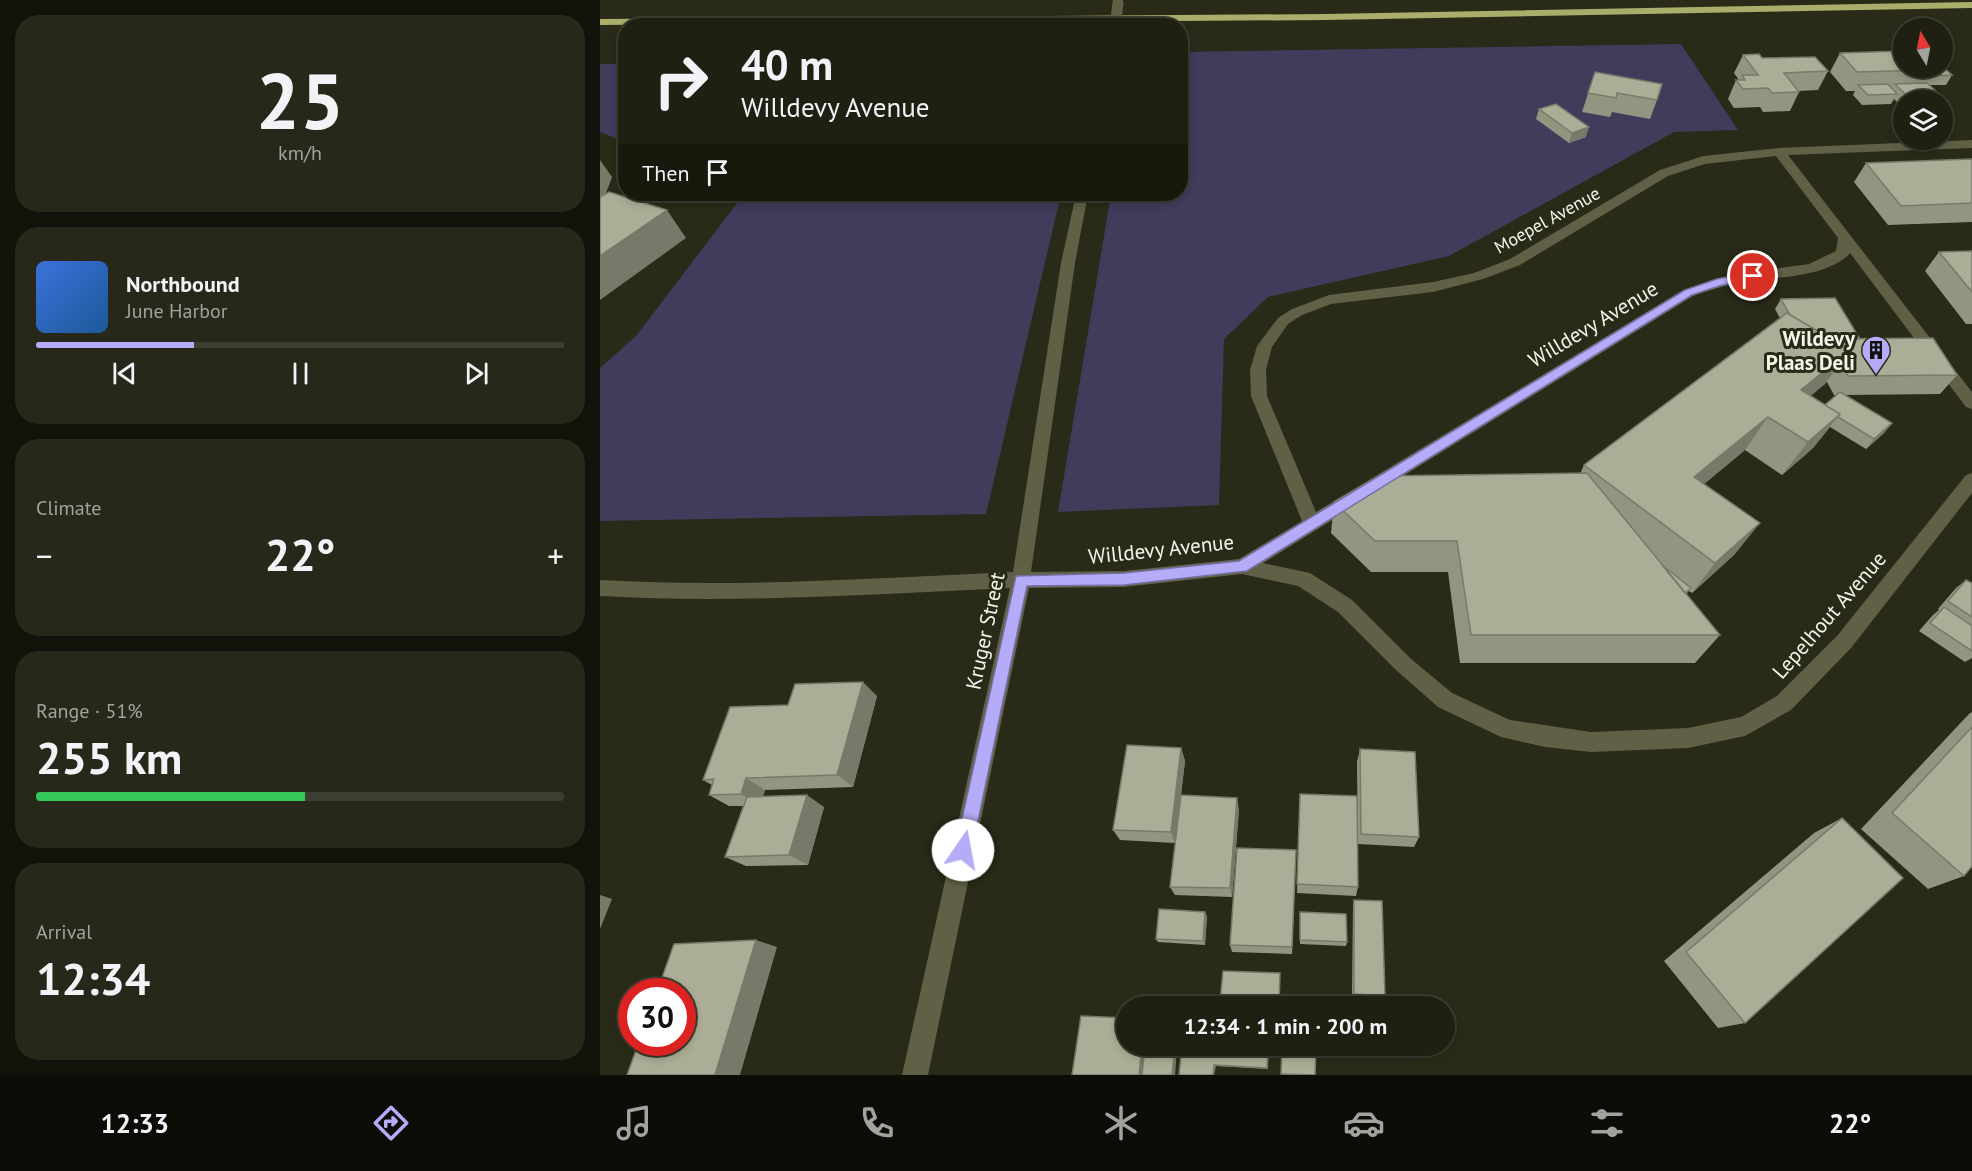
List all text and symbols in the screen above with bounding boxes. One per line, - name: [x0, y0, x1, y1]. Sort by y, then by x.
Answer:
- north arrow: [1893, 18, 1953, 78]
- map controls: [1893, 18, 1953, 150]
- text: 40 m: [741, 37, 833, 92]
- icon: right: [642, 42, 720, 120]
- text: 25: [256, 50, 344, 151]
- text: Willdevy Avenue: [741, 90, 930, 124]
- button: layers: [1893, 90, 1953, 150]
- text: km/h: [278, 140, 322, 166]
- icon: arrive: [701, 156, 734, 189]
- text: Then: [642, 159, 689, 187]
- street label: Moepel Avenue: [1490, 181, 1604, 259]
- pin: [1727, 250, 1778, 301]
- icon: arrive: [1736, 259, 1769, 292]
- text: Northbound: [126, 270, 240, 298]
- street label: Willdevy Avenue: [1523, 275, 1663, 373]
- text: June Harbor: [126, 298, 228, 324]
- place label: Wildevy Plaas Deli: [1766, 325, 1856, 376]
- building icon: Wildevy Plaas Deli: [1860, 334, 1892, 376]
- icon: previous: [108, 357, 141, 390]
- icon: pause: [284, 357, 317, 390]
- icon: next: [460, 357, 493, 390]
- text: Climate: [36, 495, 102, 521]
- text: 22°: [265, 525, 335, 583]
- street label: Willdevy Avenue: [1087, 528, 1235, 570]
- text: −: [36, 534, 53, 577]
- text: +: [547, 534, 564, 577]
- street label: Lepelhout Avenue: [1766, 546, 1892, 684]
- street label: Kruger Street: [959, 570, 1011, 692]
- text: Range · 51%: [36, 698, 143, 724]
- text: 255 km: [36, 728, 182, 786]
- position arrow: [931, 818, 995, 882]
- text: Arrival: [36, 919, 92, 945]
- text: 12:34: [36, 949, 150, 1007]
- speed limit sign: 30: [618, 978, 696, 1056]
- text: 12:34 · 1 min · 200 m: [1184, 1012, 1387, 1040]
- icon: directions: [370, 1102, 412, 1144]
- icon: music: [613, 1102, 655, 1144]
- icon: phone: [856, 1102, 898, 1144]
- icon: climate: [1100, 1102, 1142, 1144]
- icon: car: [1343, 1102, 1385, 1144]
- icon: filters: [1586, 1102, 1628, 1144]
- text: 12:33: [101, 1106, 169, 1140]
- text: 22°: [1829, 1106, 1871, 1140]

